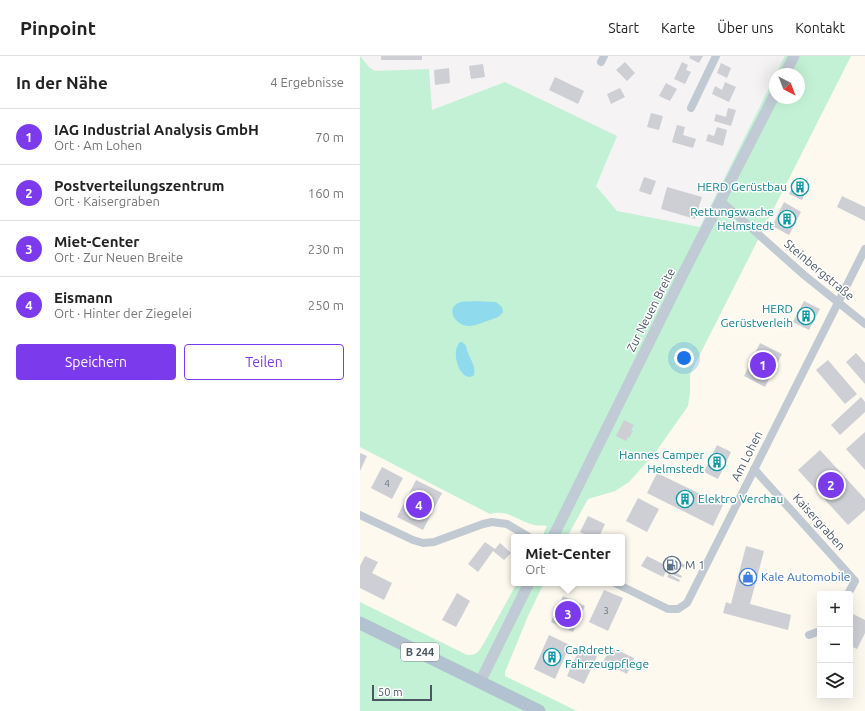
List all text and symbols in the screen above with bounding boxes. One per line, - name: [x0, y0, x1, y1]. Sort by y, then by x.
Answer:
- text: Pinpoint: [20, 17, 96, 39]
- text: Start: [608, 20, 639, 36]
- text: Karte: [661, 20, 695, 36]
- text: Über uns: [717, 20, 773, 36]
- text: Kontakt: [795, 20, 845, 36]
- north arrow: [769, 68, 805, 104]
- text: In der Nähe: [16, 73, 108, 92]
- text: 4 Ergebnisse: [270, 75, 344, 89]
- text: IAG Industrial Analysis GmbH: [54, 121, 259, 138]
- text: 1: [25, 130, 33, 144]
- text: 70 m: [315, 130, 344, 144]
- text: Ort · Am Lohen: [54, 138, 142, 152]
- text: Postverteilungszentrum: [54, 177, 225, 194]
- building icon: HERD Gerüstbau: [790, 177, 810, 197]
- place label: HERD Gerüstbau: [697, 180, 787, 193]
- text: 2: [25, 186, 33, 200]
- text: 160 m: [308, 186, 344, 200]
- text: Ort · Kaisergraben: [54, 194, 160, 208]
- place label: Rettungswache Helmstedt: [690, 205, 774, 232]
- building icon: Rettungswache Helmstedt: [777, 209, 797, 229]
- text: Miet-Center: [54, 233, 139, 250]
- street label: Steinbergstraße: [782, 237, 857, 303]
- text: 3: [25, 242, 33, 256]
- text: 230 m: [308, 242, 344, 256]
- text: Ort · Zur Neuen Breite: [54, 250, 183, 264]
- street label: Zur Neuen Breite: [624, 266, 677, 354]
- text: Eismann: [54, 289, 113, 306]
- text: 4: [25, 298, 33, 312]
- text: 250 m: [308, 298, 344, 312]
- place label: HERD Gerüstverleih: [721, 302, 793, 329]
- text: Ort · Hinter der Ziegelei: [54, 306, 192, 320]
- building icon: HERD Gerüstverleih: [796, 306, 816, 326]
- button: Speichern: [16, 344, 176, 380]
- button: Teilen: [184, 344, 344, 380]
- your location: [674, 348, 694, 368]
- pin: 1: [750, 350, 776, 380]
- street label: Am Lohen: [728, 429, 765, 483]
- place label: Hannes Camper Helmstedt: [619, 448, 704, 475]
- building icon: Hannes Camper Helmstedt: [707, 452, 727, 472]
- pin: 2: [818, 470, 844, 500]
- house number: 4: [384, 478, 390, 489]
- building icon: Elektro Verchau: [675, 489, 695, 509]
- pin: 4: [406, 490, 432, 520]
- street label: Kaisergraben: [791, 491, 848, 552]
- place label: Elektro Verchau: [698, 492, 783, 505]
- popup: [511, 534, 625, 586]
- text: Miet-Center: [525, 545, 611, 562]
- fuel station icon: M 1: [662, 555, 682, 575]
- place label: M 1: [685, 558, 705, 571]
- text: Ort: [525, 562, 545, 576]
- shop icon: Kale Automobile: [738, 567, 758, 587]
- place label: Kale Automobile: [761, 570, 850, 583]
- map controls: [817, 591, 853, 699]
- button: +: [817, 591, 853, 627]
- pin: 3: [555, 599, 581, 629]
- house number: 3: [603, 605, 609, 616]
- button: −: [817, 627, 853, 663]
- road number: B 244: [401, 643, 439, 661]
- place label: CaRdrett - Fahrzeugpflege: [565, 643, 649, 670]
- building icon: CaRdrett - Fahrzeugpflege: [542, 647, 562, 667]
- button: layers: [817, 663, 853, 699]
- scale bar: [372, 683, 432, 702]
- text: 50 m: [378, 686, 402, 698]

